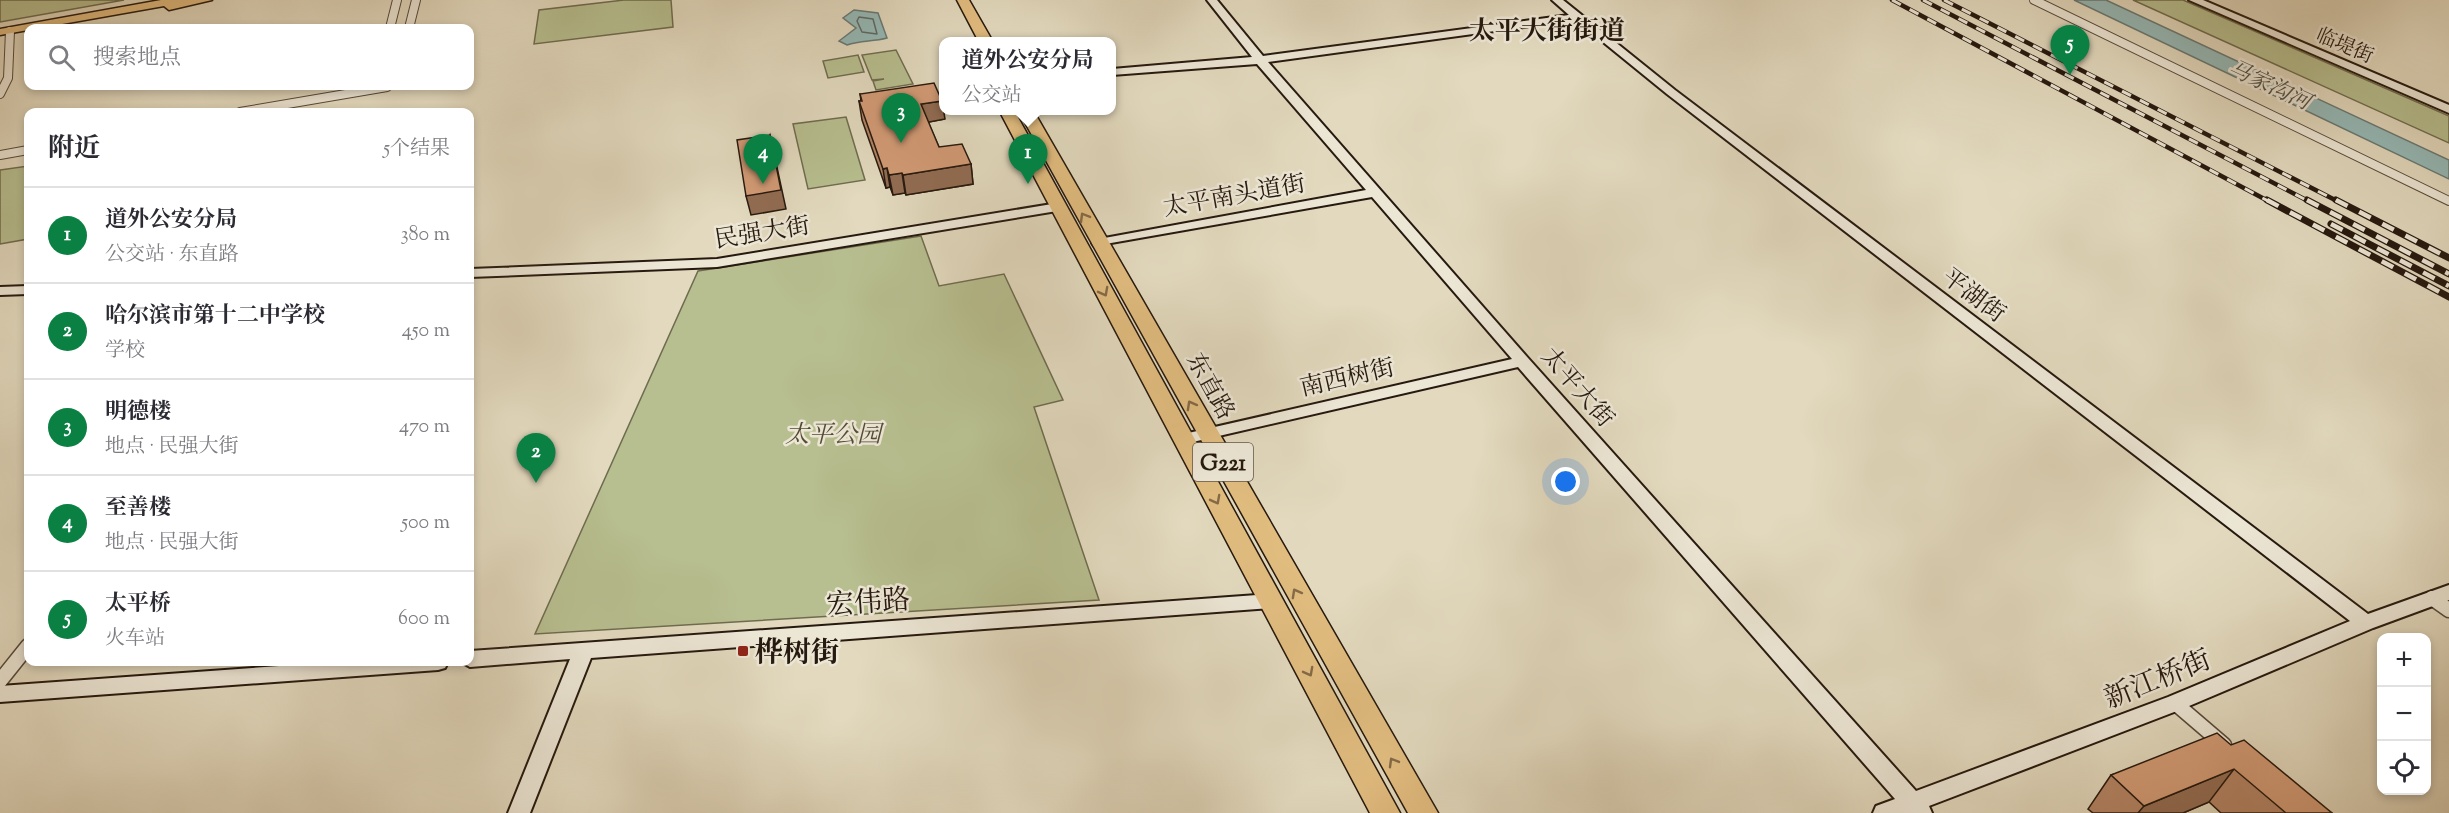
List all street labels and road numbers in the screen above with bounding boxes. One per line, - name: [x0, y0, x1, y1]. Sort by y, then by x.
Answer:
- street label: 临堤街: [2311, 22, 2377, 72]
- street label: 太平南头道街: [1160, 168, 1308, 226]
- street label: 民强大街: [712, 210, 812, 258]
- street label: 平湖街: [1934, 261, 2012, 332]
- street label: 太平大街: [1532, 341, 1621, 436]
- street label: 东直路: [1177, 347, 1242, 427]
- street label: 南西树街: [1297, 352, 1398, 406]
- road number: G221: [1193, 443, 1253, 481]
- street label: 宏伟路: [825, 581, 912, 627]
- street label: 新江桥街: [2099, 641, 2218, 720]

